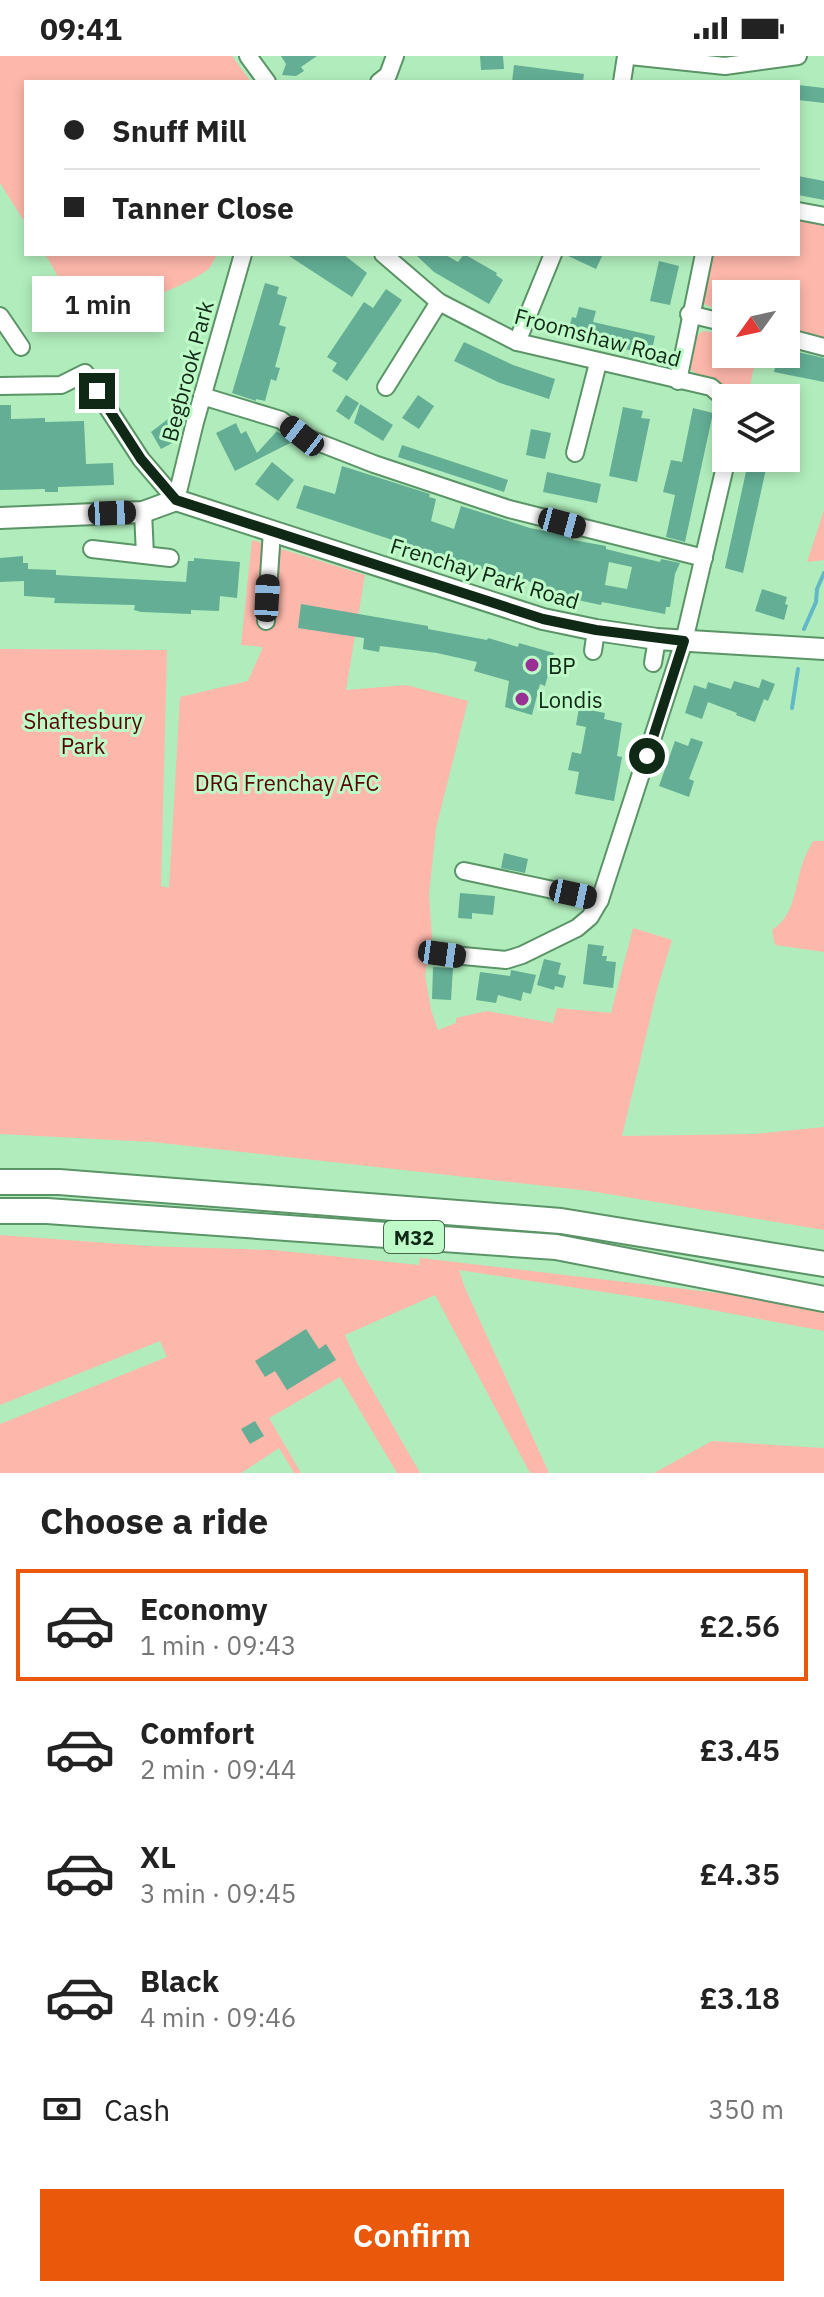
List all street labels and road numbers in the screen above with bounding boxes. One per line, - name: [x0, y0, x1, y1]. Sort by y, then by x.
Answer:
- street label: Begbrook Park: [154, 297, 220, 445]
- street label: Froomshaw Road: [512, 301, 684, 373]
- street label: Frenchay Park Road: [387, 530, 583, 616]
- road number: M32: [384, 1221, 444, 1253]

